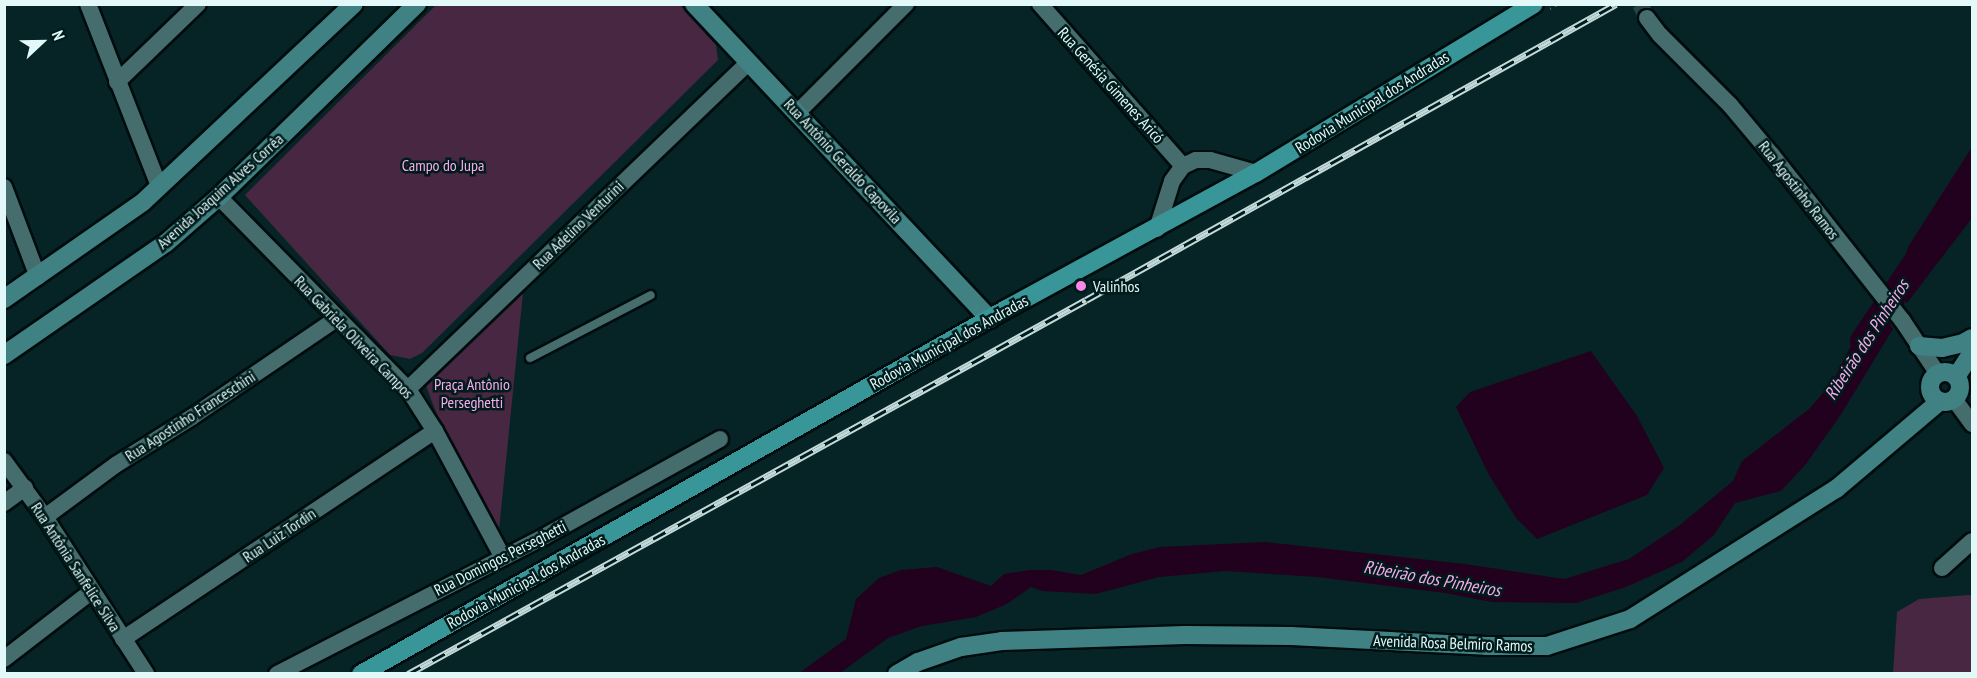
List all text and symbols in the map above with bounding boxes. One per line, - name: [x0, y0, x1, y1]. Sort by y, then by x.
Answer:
- north arrow: [12, 12, 72, 72]
- street label: Rua Genésia Gimenes Aricó: [1054, 23, 1168, 147]
- text: N: [48, 27, 70, 43]
- street label: Rodovia Municipal dos Andradas: [1291, 47, 1453, 157]
- street label: Rua Antônio Geraldo Capovila: [780, 94, 906, 228]
- street label: Avenida Joaquim Alves Corrêa: [153, 129, 287, 253]
- street label: Rua Agostinho Ramos: [1754, 137, 1844, 243]
- park label: Campo do Jupa: [402, 155, 484, 175]
- street label: Rua Adelino Venturini: [528, 176, 628, 274]
- street label: Rua Gabriela Oliveira Campos: [290, 272, 418, 402]
- place label: Valinhos: [1093, 276, 1140, 296]
- water label: Ribeirão dos Pinheiros: [1820, 276, 1914, 404]
- marker: Valinhos: [1074, 279, 1088, 293]
- street label: Rodovia Municipal dos Andradas: [866, 290, 1032, 394]
- street label: Rua Agostinho Franceschini: [121, 367, 259, 465]
- park label: Praça Antônio Perseghetti: [434, 374, 510, 412]
- street label: Rua Antônia Sanfelice Silva: [27, 499, 125, 635]
- street label: Rua Luiz Tordin: [239, 503, 319, 567]
- street label: Rua Domingos Perseghetti: [431, 516, 569, 600]
- street label: Rodovia Municipal dos Andradas: [443, 529, 609, 633]
- water label: Ribeirão dos Pinheiros: [1362, 556, 1502, 602]
- street label: Avenida Rosa Belmiro Ramos: [1373, 631, 1533, 655]

